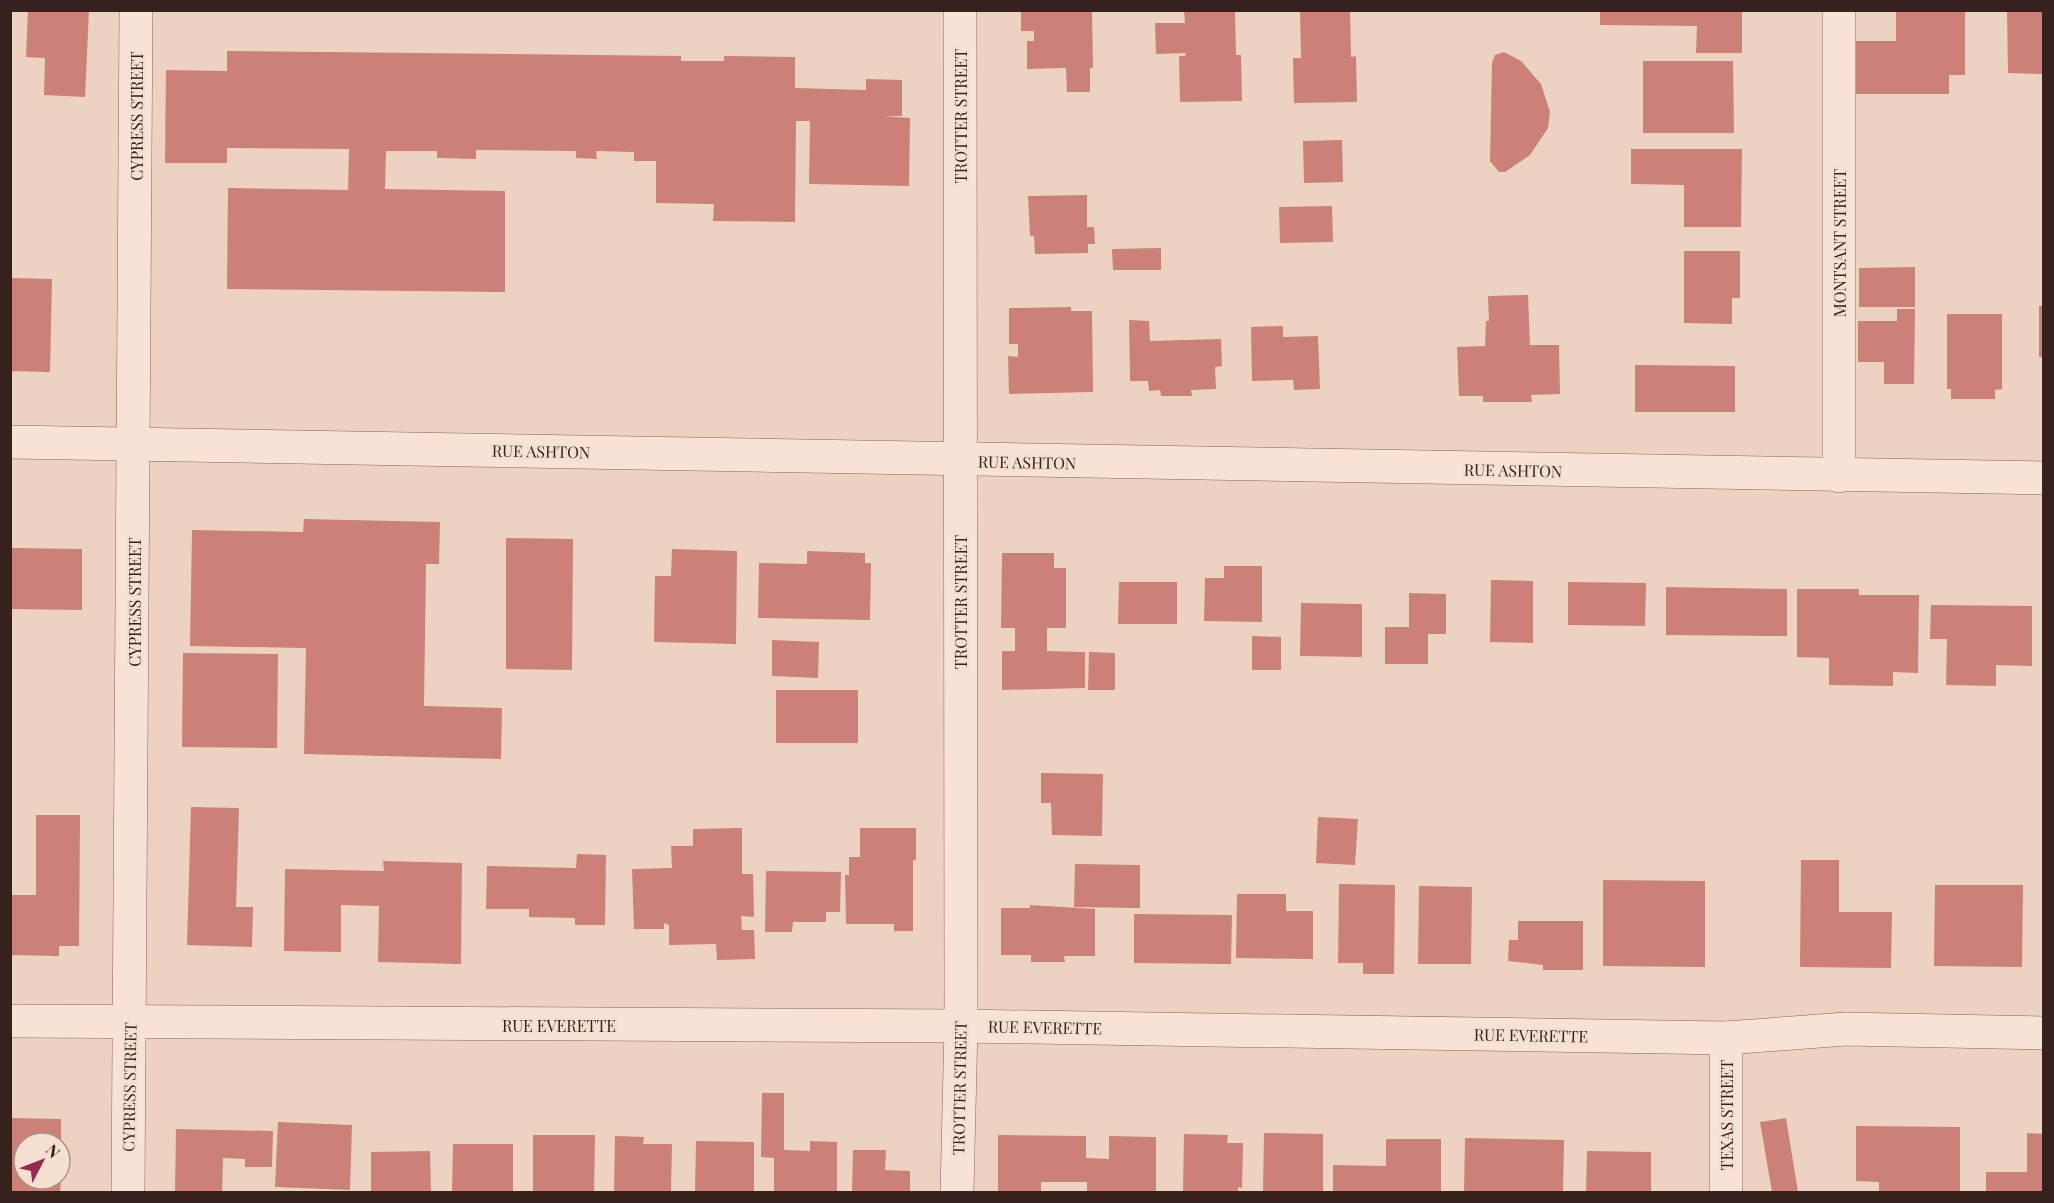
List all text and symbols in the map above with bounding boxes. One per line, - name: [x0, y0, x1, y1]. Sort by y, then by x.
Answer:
- street label: TROTTER STREET: [950, 49, 971, 183]
- street label: CYPRESS STREET: [126, 51, 147, 181]
- street label: MONTSANT STREET: [1829, 169, 1850, 317]
- street label: RUE ASHTON: [492, 440, 590, 462]
- street label: RUE ASHTON: [978, 451, 1076, 473]
- street label: RUE ASHTON: [1464, 459, 1562, 481]
- street label: TROTTER STREET: [950, 535, 971, 669]
- street label: CYPRESS STREET: [124, 537, 145, 667]
- street label: RUE EVERETTE: [502, 1015, 616, 1036]
- street label: RUE EVERETTE: [988, 1016, 1102, 1038]
- street label: TROTTER STREET: [947, 1021, 971, 1155]
- street label: CYPRESS STREET: [117, 1022, 141, 1152]
- street label: RUE EVERETTE: [1474, 1024, 1588, 1046]
- street label: TEXAS STREET: [1716, 1059, 1737, 1170]
- north arrow: [12, 1131, 72, 1191]
- text: N: [42, 1139, 65, 1162]

